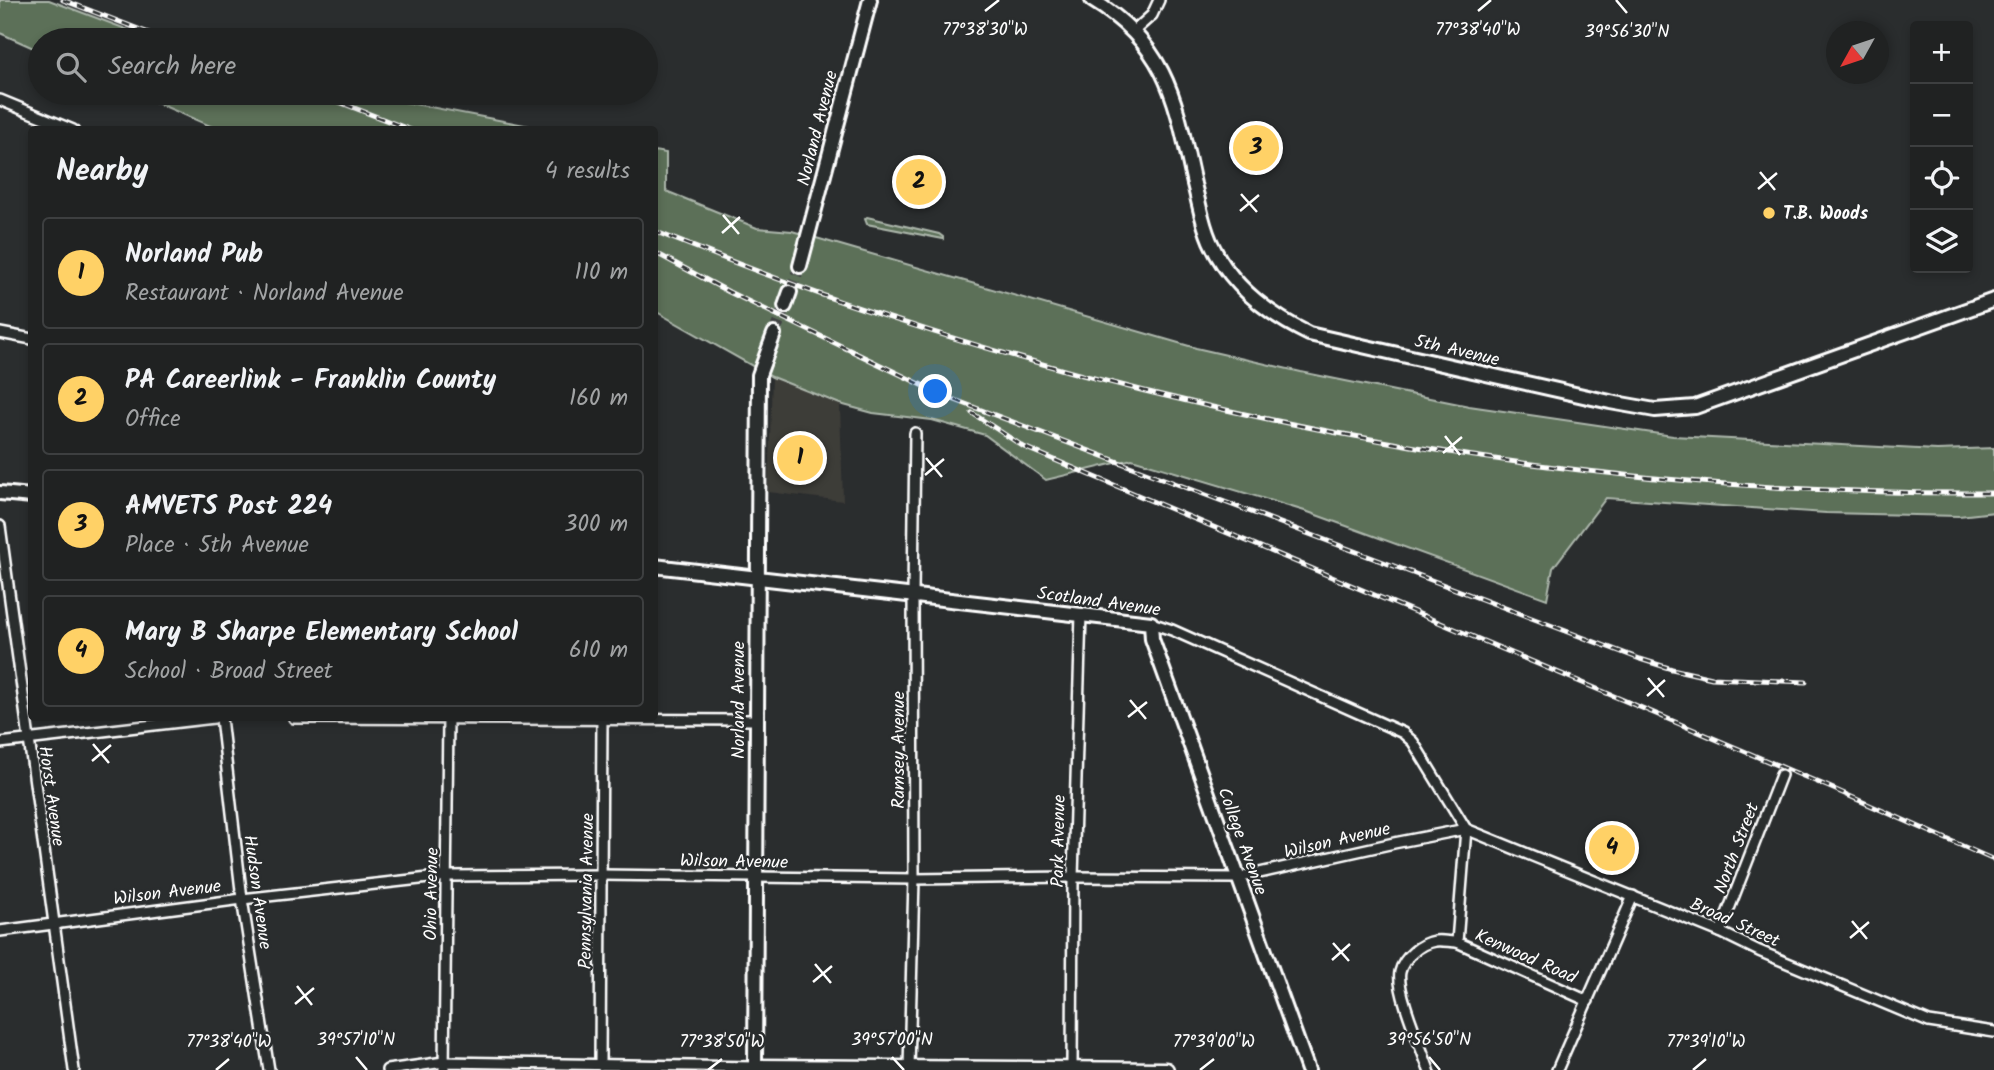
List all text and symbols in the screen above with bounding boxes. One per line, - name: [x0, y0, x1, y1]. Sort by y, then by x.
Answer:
- text: 77°38'30"W: [942, 16, 1028, 45]
- text: 77°38'40"W: [1435, 16, 1521, 45]
- text: 39°56'30"N: [1585, 18, 1669, 47]
- north arrow: [1826, 21, 1889, 84]
- map controls: [1910, 21, 1973, 273]
- button: +: [1910, 21, 1973, 84]
- search box: [28, 28, 658, 105]
- text: Search here: [108, 46, 236, 88]
- icon: search: [52, 48, 90, 86]
- street label: Norland Avenue: [790, 68, 847, 189]
- button: −: [1910, 84, 1973, 147]
- pin: 3: [1233, 122, 1279, 174]
- button: locate: [1910, 147, 1973, 210]
- text: Nearby: [56, 148, 148, 196]
- text: 4 results: [545, 154, 630, 190]
- pin: 2: [896, 156, 942, 208]
- place label: T.B. Woods: [1783, 200, 1869, 229]
- marker: T.B. Woods: [1761, 205, 1777, 221]
- button: layers: [1910, 210, 1973, 273]
- text: Norland Pub: [125, 234, 263, 276]
- text: 1: [78, 255, 84, 291]
- text: 110 m: [575, 255, 628, 291]
- text: Restaurant · Norland Avenue: [125, 276, 403, 312]
- street label: 5th Avenue: [1411, 328, 1502, 375]
- text: PA Careerlink - Franklin County: [125, 360, 496, 402]
- your location: [918, 374, 952, 408]
- text: 2: [74, 381, 88, 417]
- text: 160 m: [569, 381, 628, 417]
- text: Office: [125, 402, 180, 438]
- pin: 1: [777, 432, 823, 484]
- text: AMVETS Post 224: [125, 486, 332, 528]
- text: 3: [75, 507, 87, 543]
- text: 300 m: [564, 507, 628, 543]
- text: Place · 5th Avenue: [125, 528, 309, 564]
- street label: Scotland Avenue: [1035, 579, 1162, 625]
- text: Mary B Sharpe Elementary School: [125, 612, 518, 654]
- text: 4: [75, 633, 87, 669]
- text: 610 m: [569, 633, 628, 669]
- street label: Norland Avenue: [725, 641, 754, 759]
- text: School · Broad Street: [125, 654, 333, 690]
- street label: Ramsey Avenue: [885, 691, 914, 809]
- street label: Horst Avenue: [29, 744, 72, 848]
- street label: College Avenue: [1209, 784, 1274, 899]
- street label: Park Avenue: [1044, 794, 1075, 888]
- street label: North Street: [1707, 798, 1768, 898]
- street label: Pennsylvania Avenue: [572, 813, 603, 969]
- street label: Wilson Avenue: [1281, 815, 1393, 868]
- pin: 4: [1589, 822, 1635, 874]
- street label: Hudson Avenue: [234, 833, 279, 951]
- street label: Ohio Avenue: [417, 847, 448, 941]
- street label: Wilson Avenue: [680, 847, 788, 878]
- street label: Wilson Avenue: [112, 872, 223, 914]
- street label: Broad Street: [1685, 891, 1785, 957]
- street label: Kenwood Road: [1470, 922, 1582, 993]
- text: 39°57'10"N: [317, 1026, 395, 1055]
- text: 39°57'00"N: [851, 1026, 933, 1055]
- text: 39°56'50"N: [1387, 1026, 1471, 1055]
- text: 77°38'40"W: [186, 1028, 272, 1057]
- text: 77°38'50"W: [679, 1028, 765, 1057]
- text: 77°39'00"W: [1173, 1028, 1255, 1057]
- text: 77°39'10"W: [1666, 1028, 1746, 1057]

